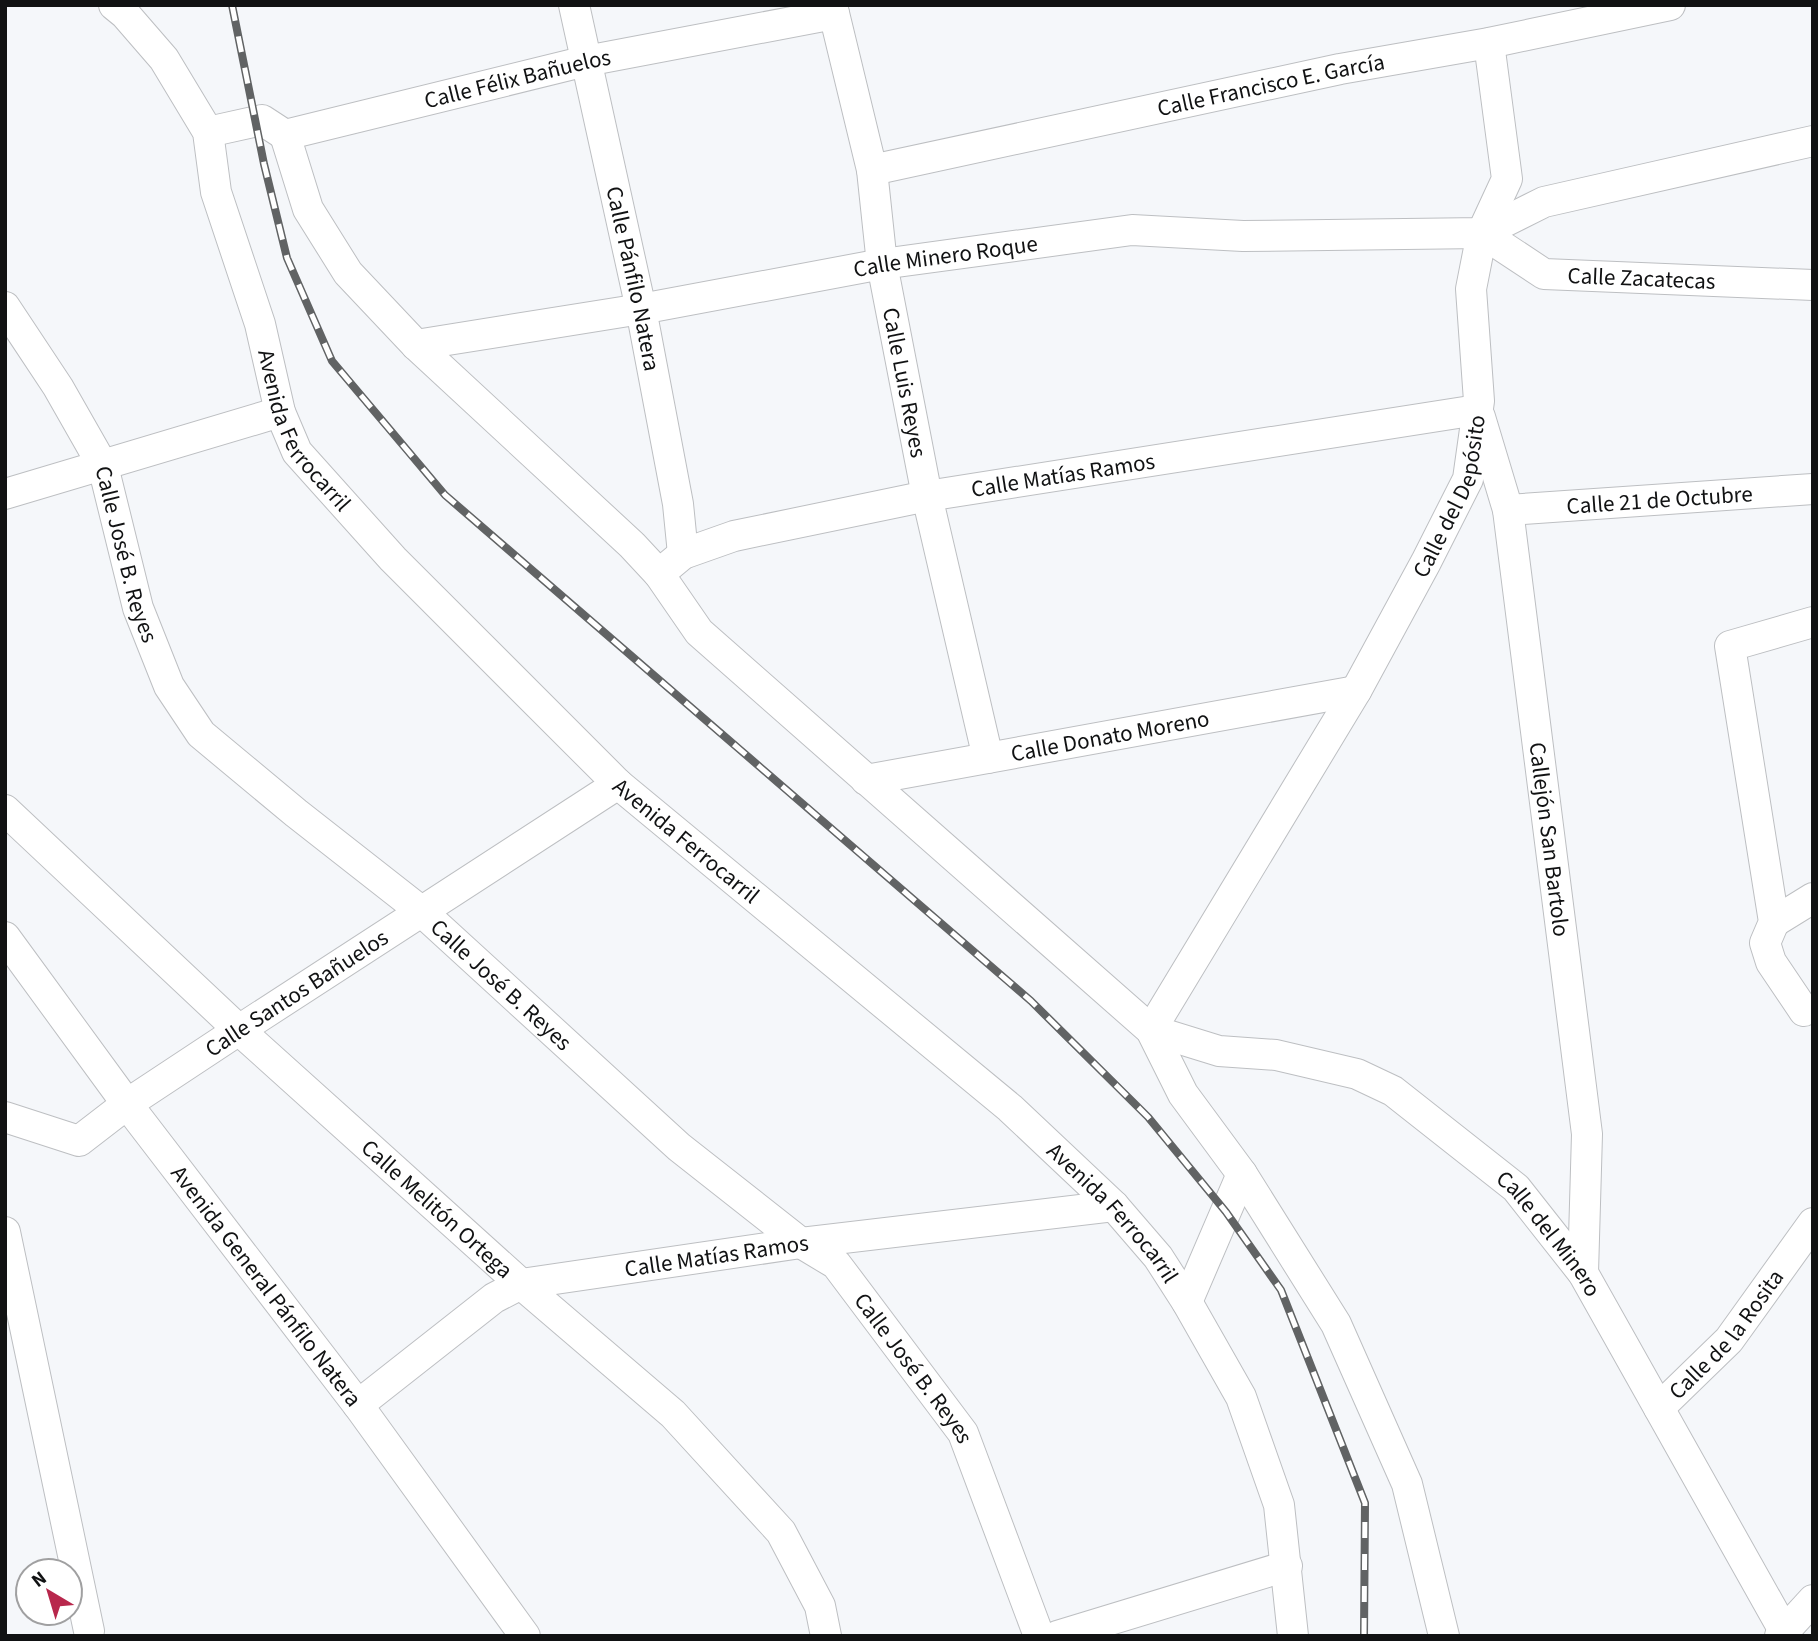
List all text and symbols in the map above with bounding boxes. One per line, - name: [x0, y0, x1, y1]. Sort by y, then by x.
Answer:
- street label: Calle Félix Bañuelos: [421, 40, 613, 117]
- street label: Calle Francisco E. García: [1154, 45, 1387, 125]
- street label: Calle Pánfilo Natera: [598, 183, 669, 374]
- street label: Calle Minero Roque: [851, 227, 1040, 286]
- street label: Calle Zacatecas: [1567, 258, 1716, 298]
- street label: Calle Luis Reyes: [874, 305, 936, 460]
- street label: Avenida Ferrocarril: [250, 346, 359, 518]
- street label: Calle del Depósito: [1404, 413, 1493, 584]
- street label: Calle Matías Ramos: [969, 444, 1157, 505]
- street label: Calle José B. Reyes: [87, 462, 167, 647]
- street label: Calle 21 de Octubre: [1565, 477, 1754, 522]
- street label: Calle Donato Moreno: [1008, 701, 1212, 770]
- street label: Callejón San Bartolo: [1521, 740, 1578, 938]
- street label: Avenida Ferrocarril: [606, 770, 767, 911]
- street label: Calle José B. Reyes: [423, 911, 579, 1058]
- street label: Calle Santos Bañuelos: [198, 921, 395, 1065]
- street label: Calle Melitón Ortega: [354, 1131, 520, 1286]
- street label: Avenida Ferrocarril: [1040, 1135, 1187, 1289]
- street label: Avenida General Pánfilo Natera: [163, 1158, 370, 1413]
- street label: Calle del Minero: [1489, 1162, 1609, 1303]
- street label: Calle Matías Ramos: [622, 1226, 810, 1285]
- street label: Calle de la Rosita: [1661, 1262, 1791, 1407]
- street label: Calle José B. Reyes: [846, 1286, 982, 1448]
- north arrow: [14, 1557, 84, 1627]
- text: N: [26, 1565, 53, 1594]

